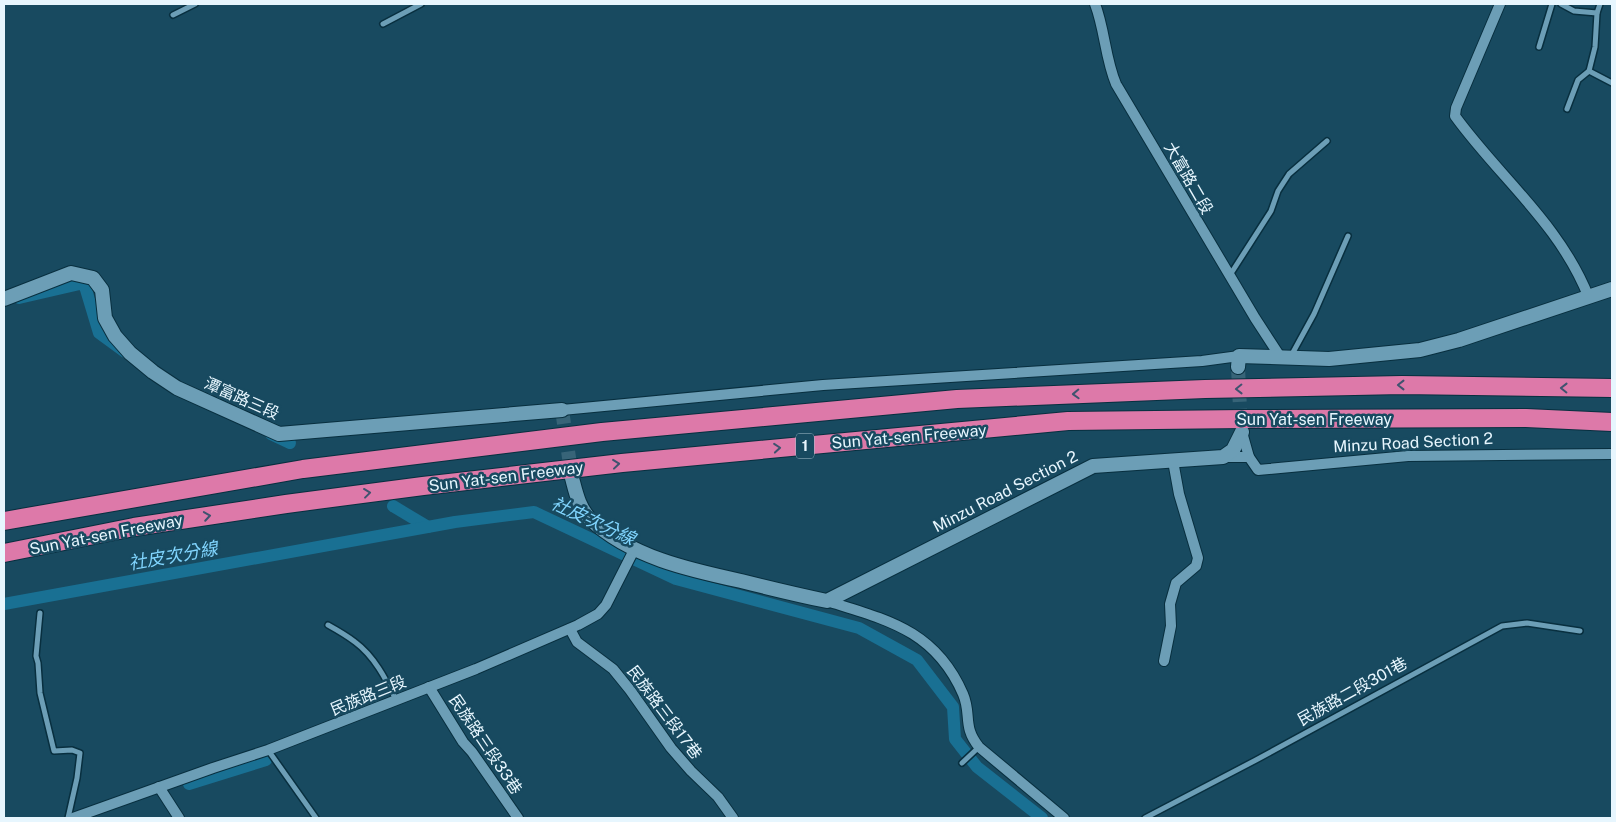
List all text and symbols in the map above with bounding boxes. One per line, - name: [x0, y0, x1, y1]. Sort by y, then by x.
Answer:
- street label: 大富路二段: [1160, 139, 1217, 218]
- street label: 潭富路三段: [201, 374, 282, 423]
- one-way arrow: [1397, 380, 1404, 390]
- one-way arrow: [1559, 383, 1567, 393]
- one-way arrow: [1234, 384, 1242, 394]
- one-way arrow: [1072, 389, 1080, 400]
- street label: Sun Yat-sen Freeway: [1236, 410, 1392, 429]
- street label: Sun Yat-sen Freeway: [831, 420, 988, 453]
- street label: Minzu Road Section 2: [1333, 429, 1493, 456]
- road number: 1: [796, 434, 814, 458]
- one-way arrow: [774, 443, 782, 454]
- street label: Minzu Road Section 2: [930, 447, 1081, 536]
- street label: Sun Yat-sen Freeway: [428, 458, 585, 495]
- one-way arrow: [612, 459, 620, 470]
- one-way arrow: [364, 488, 372, 499]
- water label: 社皮次分線: [548, 492, 640, 550]
- street label: Sun Yat-sen Freeway: [28, 510, 185, 559]
- one-way arrow: [203, 511, 211, 522]
- water label: 社皮次分線: [127, 537, 221, 574]
- street label: 民族路二段301巷: [1294, 653, 1410, 729]
- street label: 民族路三段17巷: [623, 662, 706, 763]
- street label: 民族路三段: [328, 672, 409, 719]
- street label: 民族路三段33巷: [445, 691, 526, 798]

